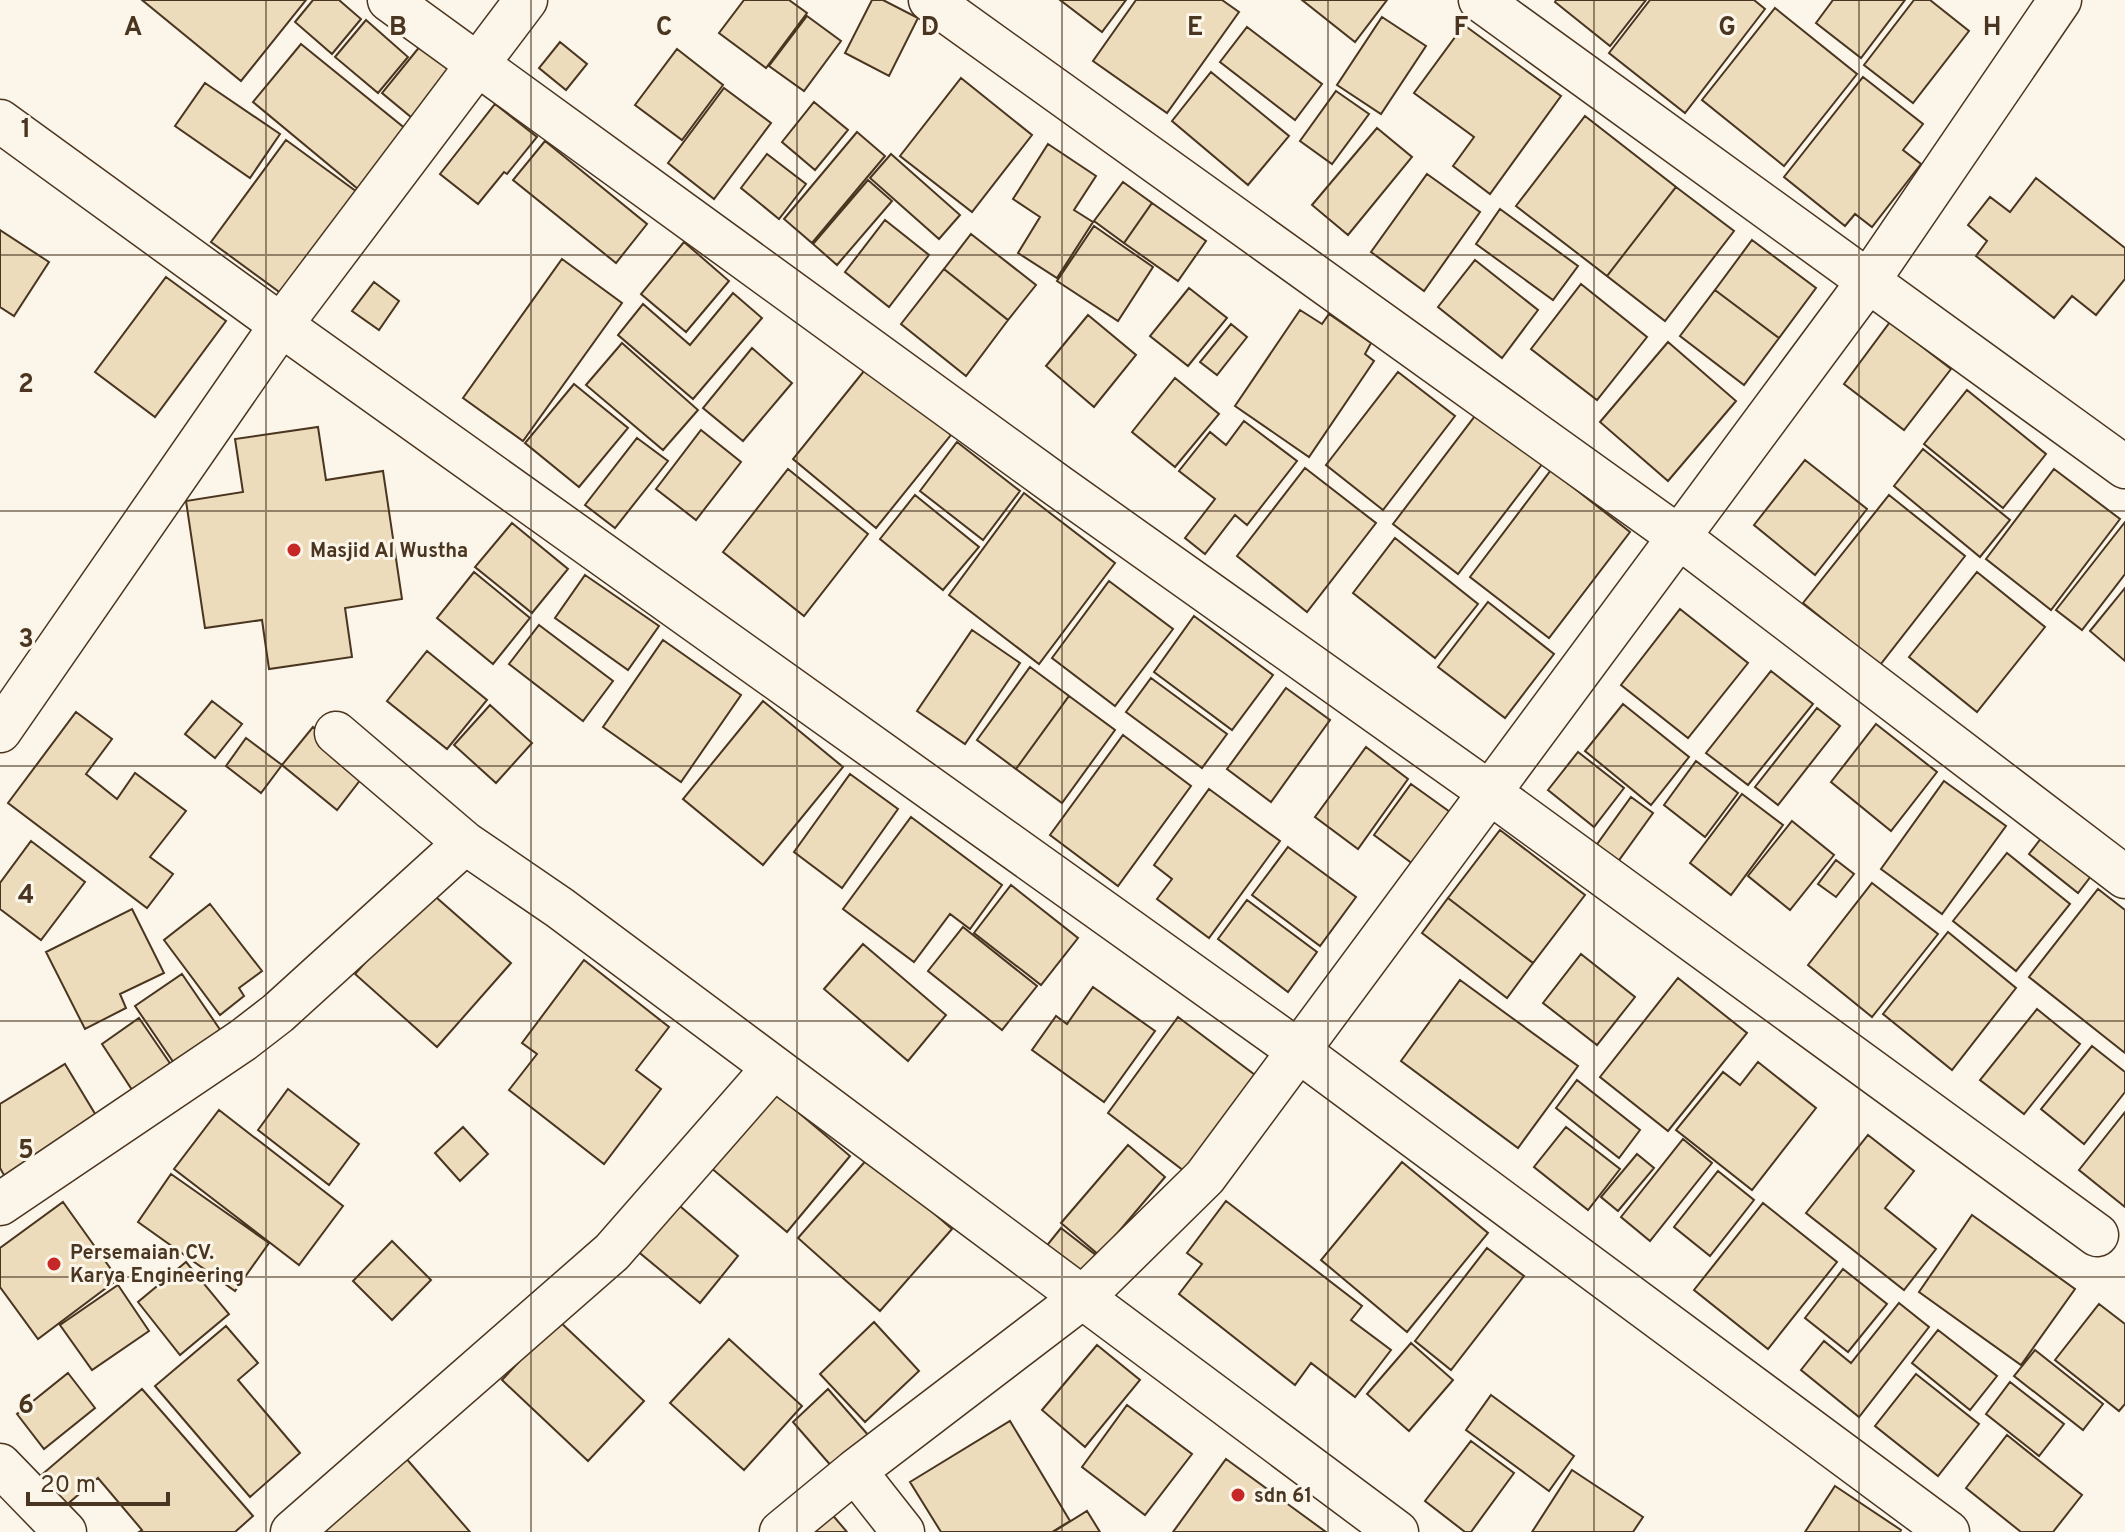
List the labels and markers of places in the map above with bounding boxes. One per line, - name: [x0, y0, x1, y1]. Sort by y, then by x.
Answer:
- place label: Masjid Al Wustha: [310, 539, 468, 565]
- marker: Masjid Al Wustha: [285, 541, 303, 559]
- place label: Persemaian CV. Karya Engineering: [70, 1241, 244, 1290]
- marker: Persemaian CV. Karya Engineering: [45, 1255, 63, 1273]
- place label: sdn 61: [1254, 1484, 1312, 1510]
- marker: sdn 61: [1229, 1486, 1247, 1504]

